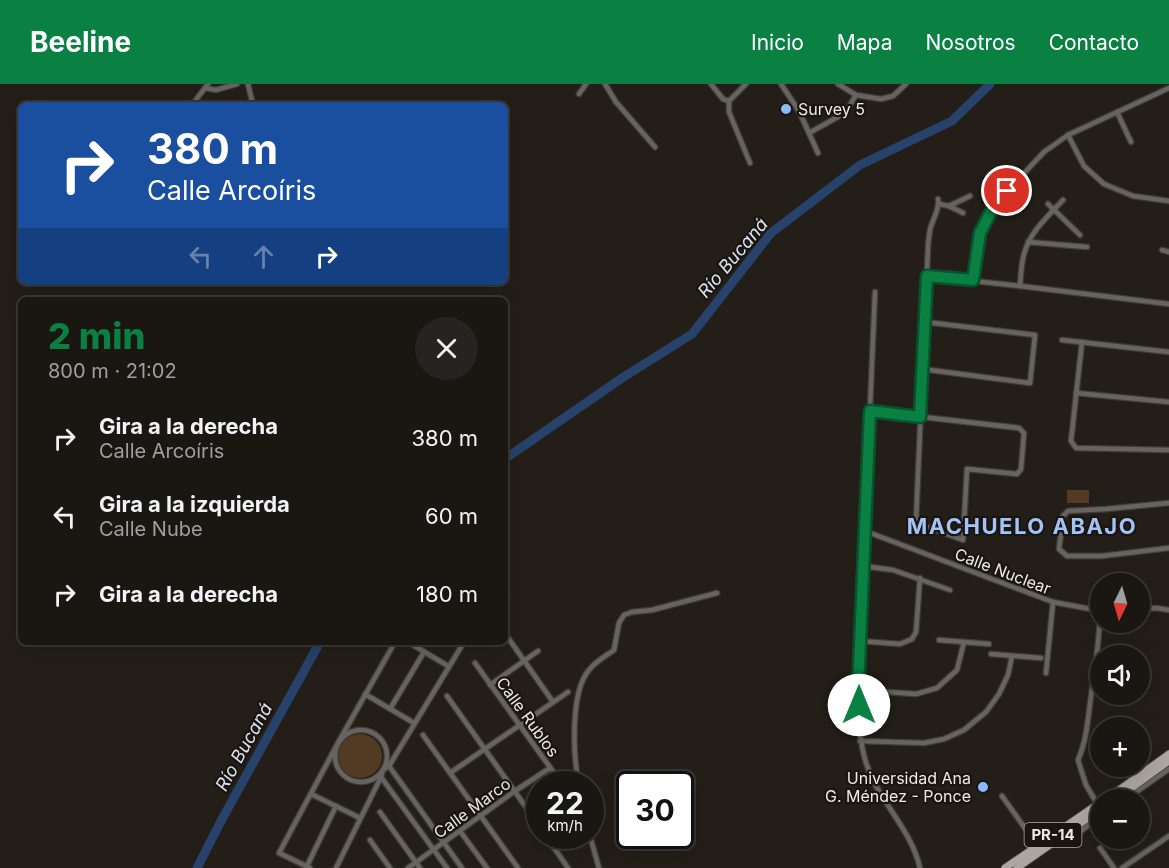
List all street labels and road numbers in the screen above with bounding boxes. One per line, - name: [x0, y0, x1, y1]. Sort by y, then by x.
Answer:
- street label: Calle Nuclear: [952, 544, 1054, 598]
- street label: Calle Rublos: [492, 673, 564, 761]
- street label: Calle Marco: [430, 773, 514, 843]
- road number: PR-14: [1024, 823, 1082, 847]

